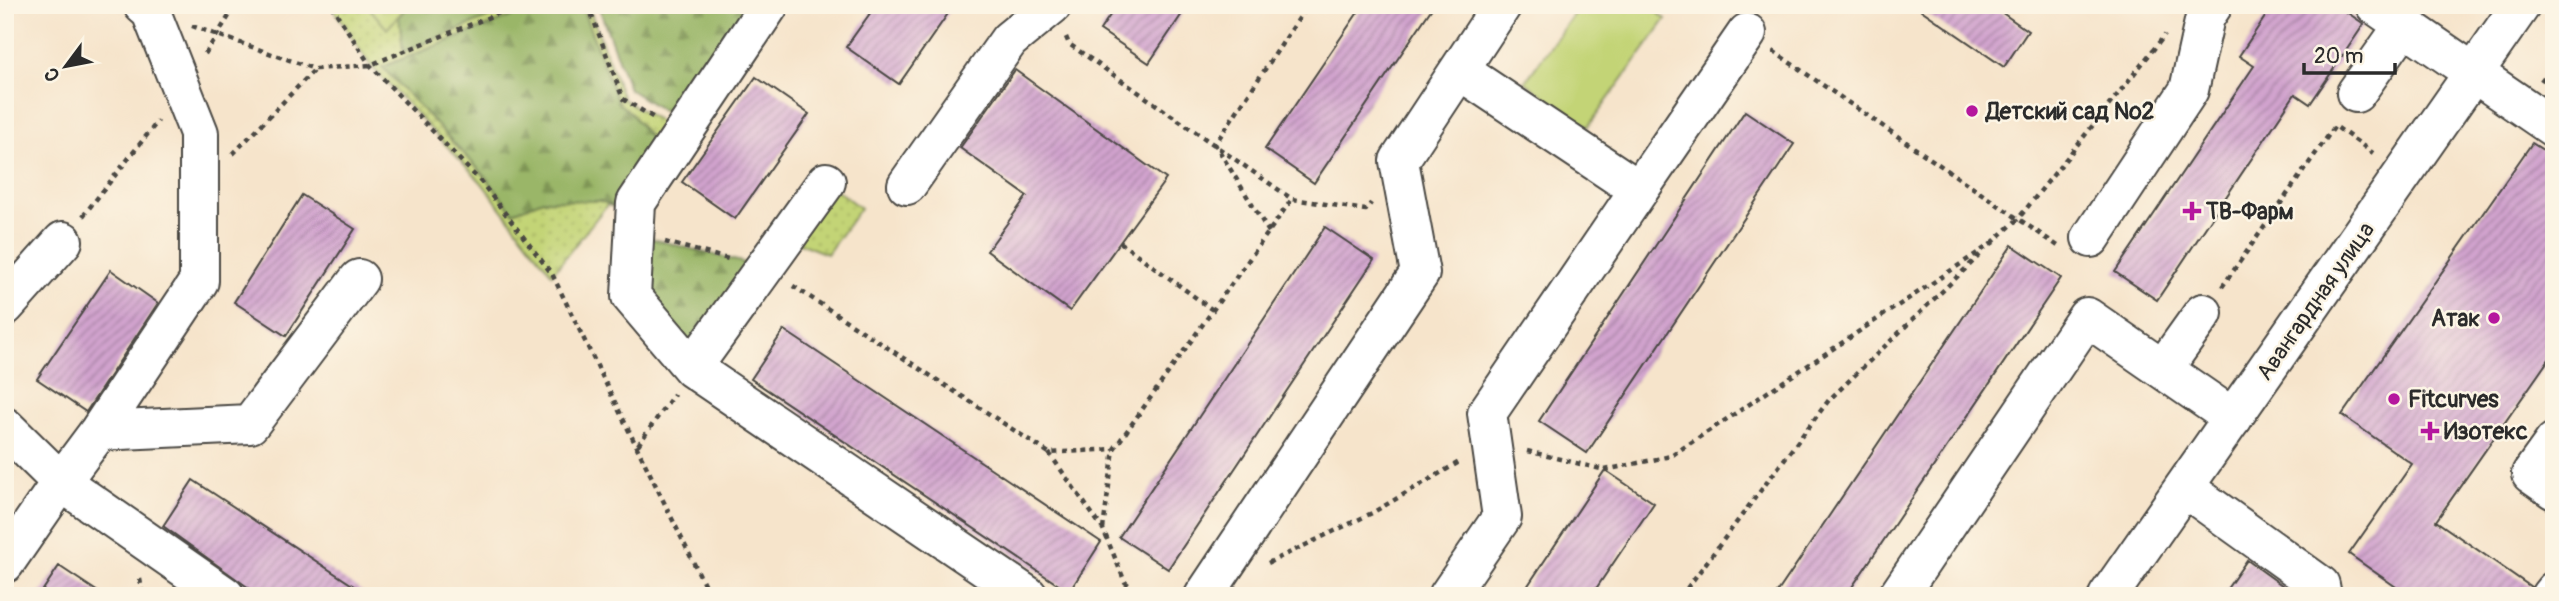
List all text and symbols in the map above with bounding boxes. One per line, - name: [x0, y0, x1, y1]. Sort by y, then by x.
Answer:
- north arrow: [32, 32, 102, 102]
- scale bar: [2304, 32, 2394, 76]
- text: 20 m: [2314, 43, 2363, 70]
- text: С: [39, 63, 66, 86]
- place label: Детский сад №2: [1984, 97, 2155, 126]
- marker: Детский сад №2: [1964, 103, 1980, 119]
- place label: ТВ-Фарм: [2205, 197, 2294, 226]
- marker: ТВ-Фарм: [2184, 203, 2200, 219]
- street label: Авангардная улица: [2250, 216, 2381, 386]
- place label: Атак: [2431, 304, 2480, 333]
- marker: Атак: [2486, 310, 2502, 326]
- place label: Fitcurves: [2408, 385, 2499, 414]
- marker: Fitcurves: [2386, 391, 2402, 407]
- place label: Изотекс: [2444, 417, 2528, 446]
- marker: Изотекс: [2422, 423, 2438, 439]

